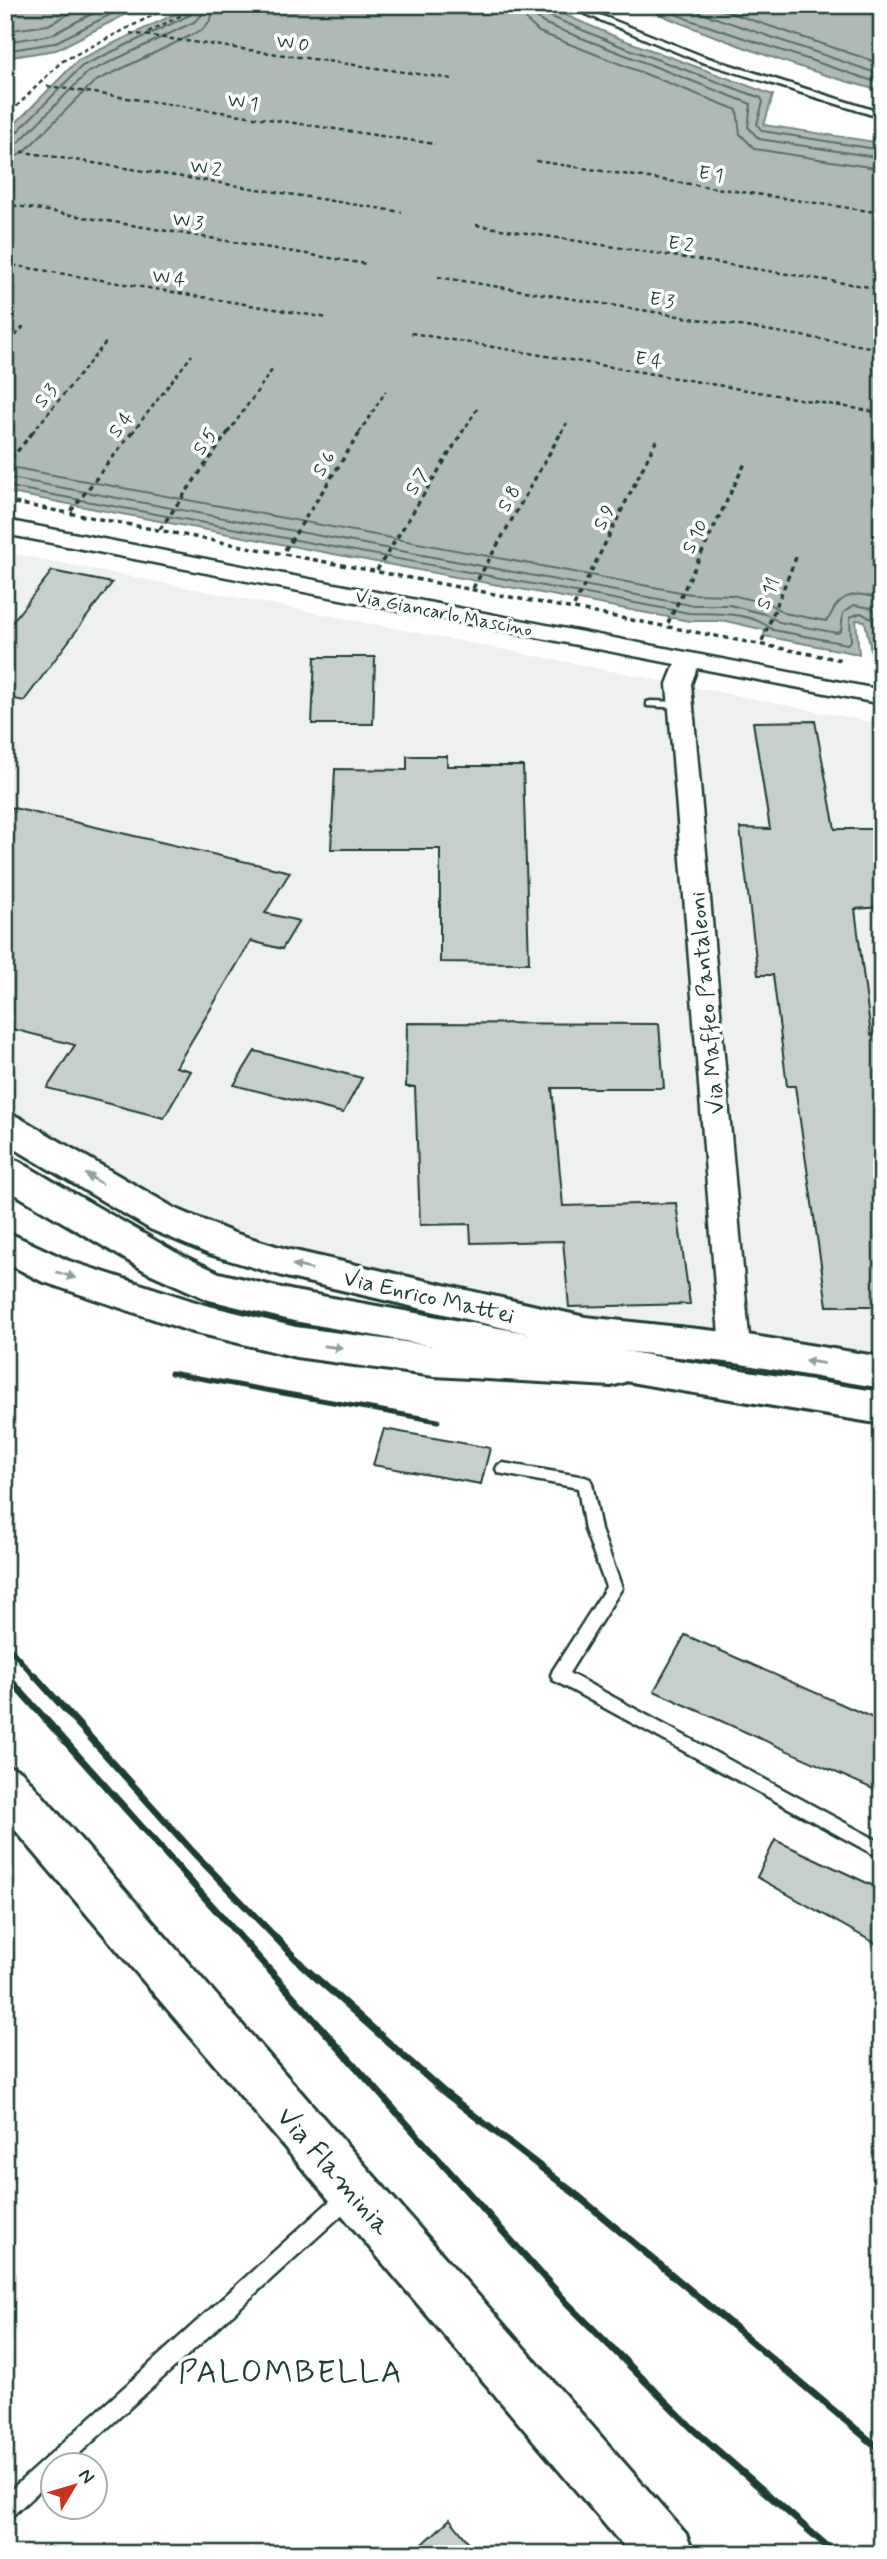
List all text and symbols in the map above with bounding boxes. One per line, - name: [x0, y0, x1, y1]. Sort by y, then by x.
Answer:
- street label: W 0: [275, 29, 311, 58]
- street label: W 1: [226, 88, 260, 117]
- street label: W 2: [188, 154, 223, 183]
- street label: E 1: [697, 160, 725, 189]
- street label: W 3: [171, 207, 205, 236]
- street label: E 2: [666, 230, 695, 259]
- street label: W 4: [150, 264, 187, 293]
- street label: E 3: [648, 286, 676, 315]
- street label: E 4: [633, 346, 664, 375]
- street label: S 3: [29, 378, 64, 413]
- street label: S 4: [103, 407, 139, 443]
- street label: S 5: [187, 424, 223, 460]
- street label: S 6: [307, 446, 342, 481]
- street label: S 7: [399, 464, 435, 500]
- street label: S 8: [492, 481, 527, 516]
- street label: S 9: [588, 501, 621, 534]
- street label: S 10: [676, 515, 714, 558]
- street label: S 11: [751, 574, 786, 613]
- street label: Via Giancarlo Mascino: [353, 584, 534, 643]
- street label: Via Maffeo Pantaleoni: [683, 890, 733, 1115]
- one-way arrow: [85, 1172, 104, 1185]
- one-way arrow: [291, 1261, 313, 1272]
- street label: Via Enrico Mattei: [340, 1264, 517, 1332]
- one-way arrow: [56, 1270, 77, 1281]
- one-way arrow: [322, 1342, 344, 1353]
- one-way arrow: [803, 1356, 825, 1367]
- street label: Via Flaminia: [267, 2100, 399, 2244]
- district label: PALOMBELLA: [178, 2352, 404, 2394]
- north arrow: [38, 2450, 108, 2520]
- text: N: [72, 2464, 100, 2489]

